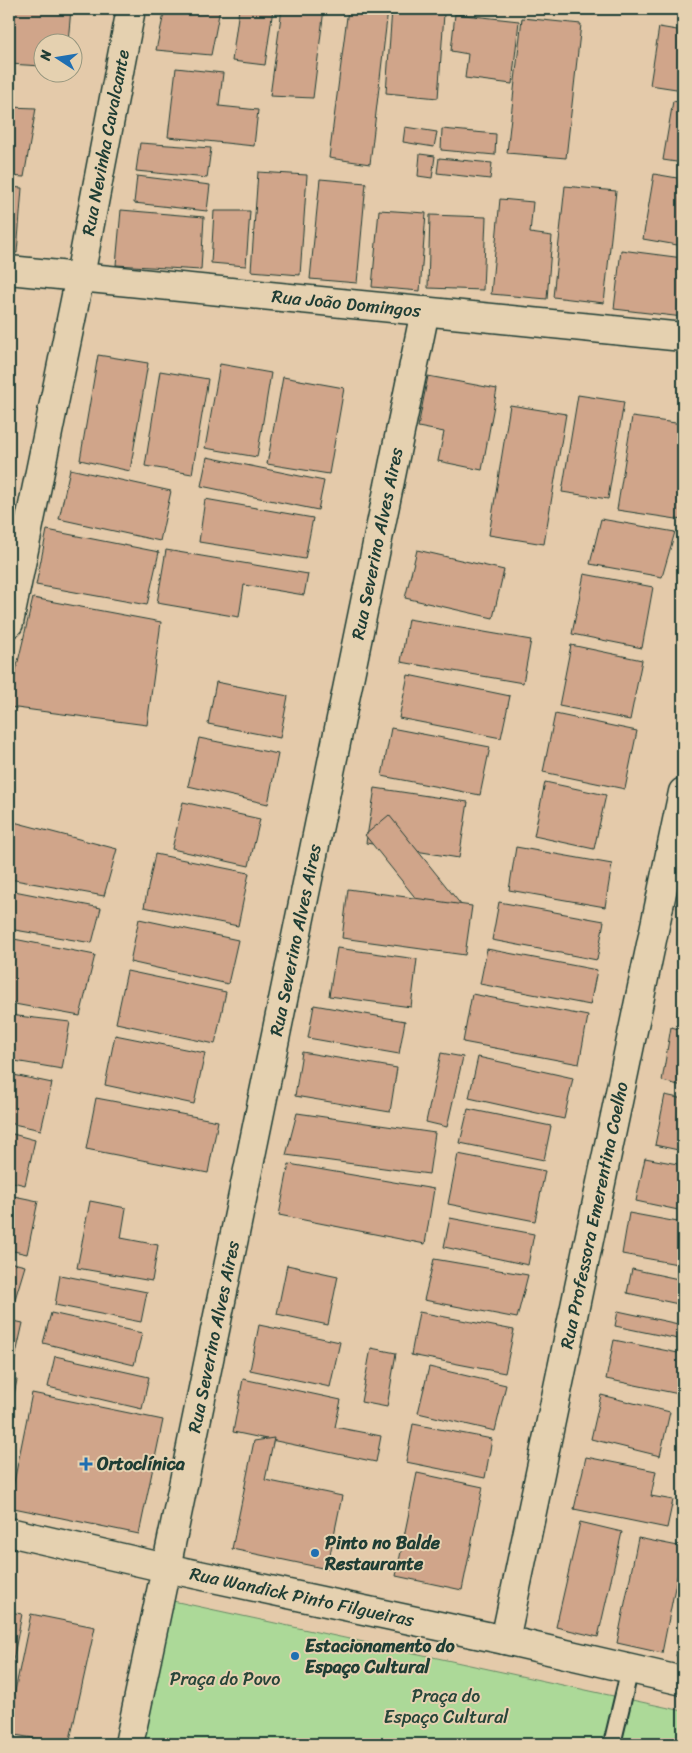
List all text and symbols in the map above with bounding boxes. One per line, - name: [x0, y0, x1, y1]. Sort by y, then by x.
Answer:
- north arrow: [32, 32, 82, 82]
- street label: Rua Nevinha Cavalcante: [72, 46, 139, 238]
- text: N: [32, 48, 59, 64]
- street label: Rua João Domingos: [270, 280, 423, 327]
- street label: Rua Severino Alves Aires: [342, 444, 413, 642]
- street label: Rua Severino Alves Aires: [260, 841, 331, 1039]
- street label: Rua Professora Emerentina Coelho: [551, 1079, 638, 1352]
- street label: Rua Severino Alves Aires: [178, 1237, 249, 1436]
- place label: Ortoclínica: [97, 1448, 186, 1480]
- marker: Ortoclínica: [79, 1457, 93, 1471]
- place label: Pinto no Balde Restaurante: [324, 1527, 441, 1580]
- marker: Pinto no Balde Restaurante: [309, 1547, 321, 1559]
- street label: Rua Wandick Pinto Filgueiras: [187, 1557, 418, 1636]
- place label: Estacionamento do Espaço Cultural: [305, 1630, 456, 1683]
- marker: Estacionamento do Espaço Cultural: [289, 1650, 301, 1662]
- park label: Praça do Povo: [170, 1663, 280, 1695]
- park label: Praça do Espaço Cultural: [384, 1680, 509, 1733]

